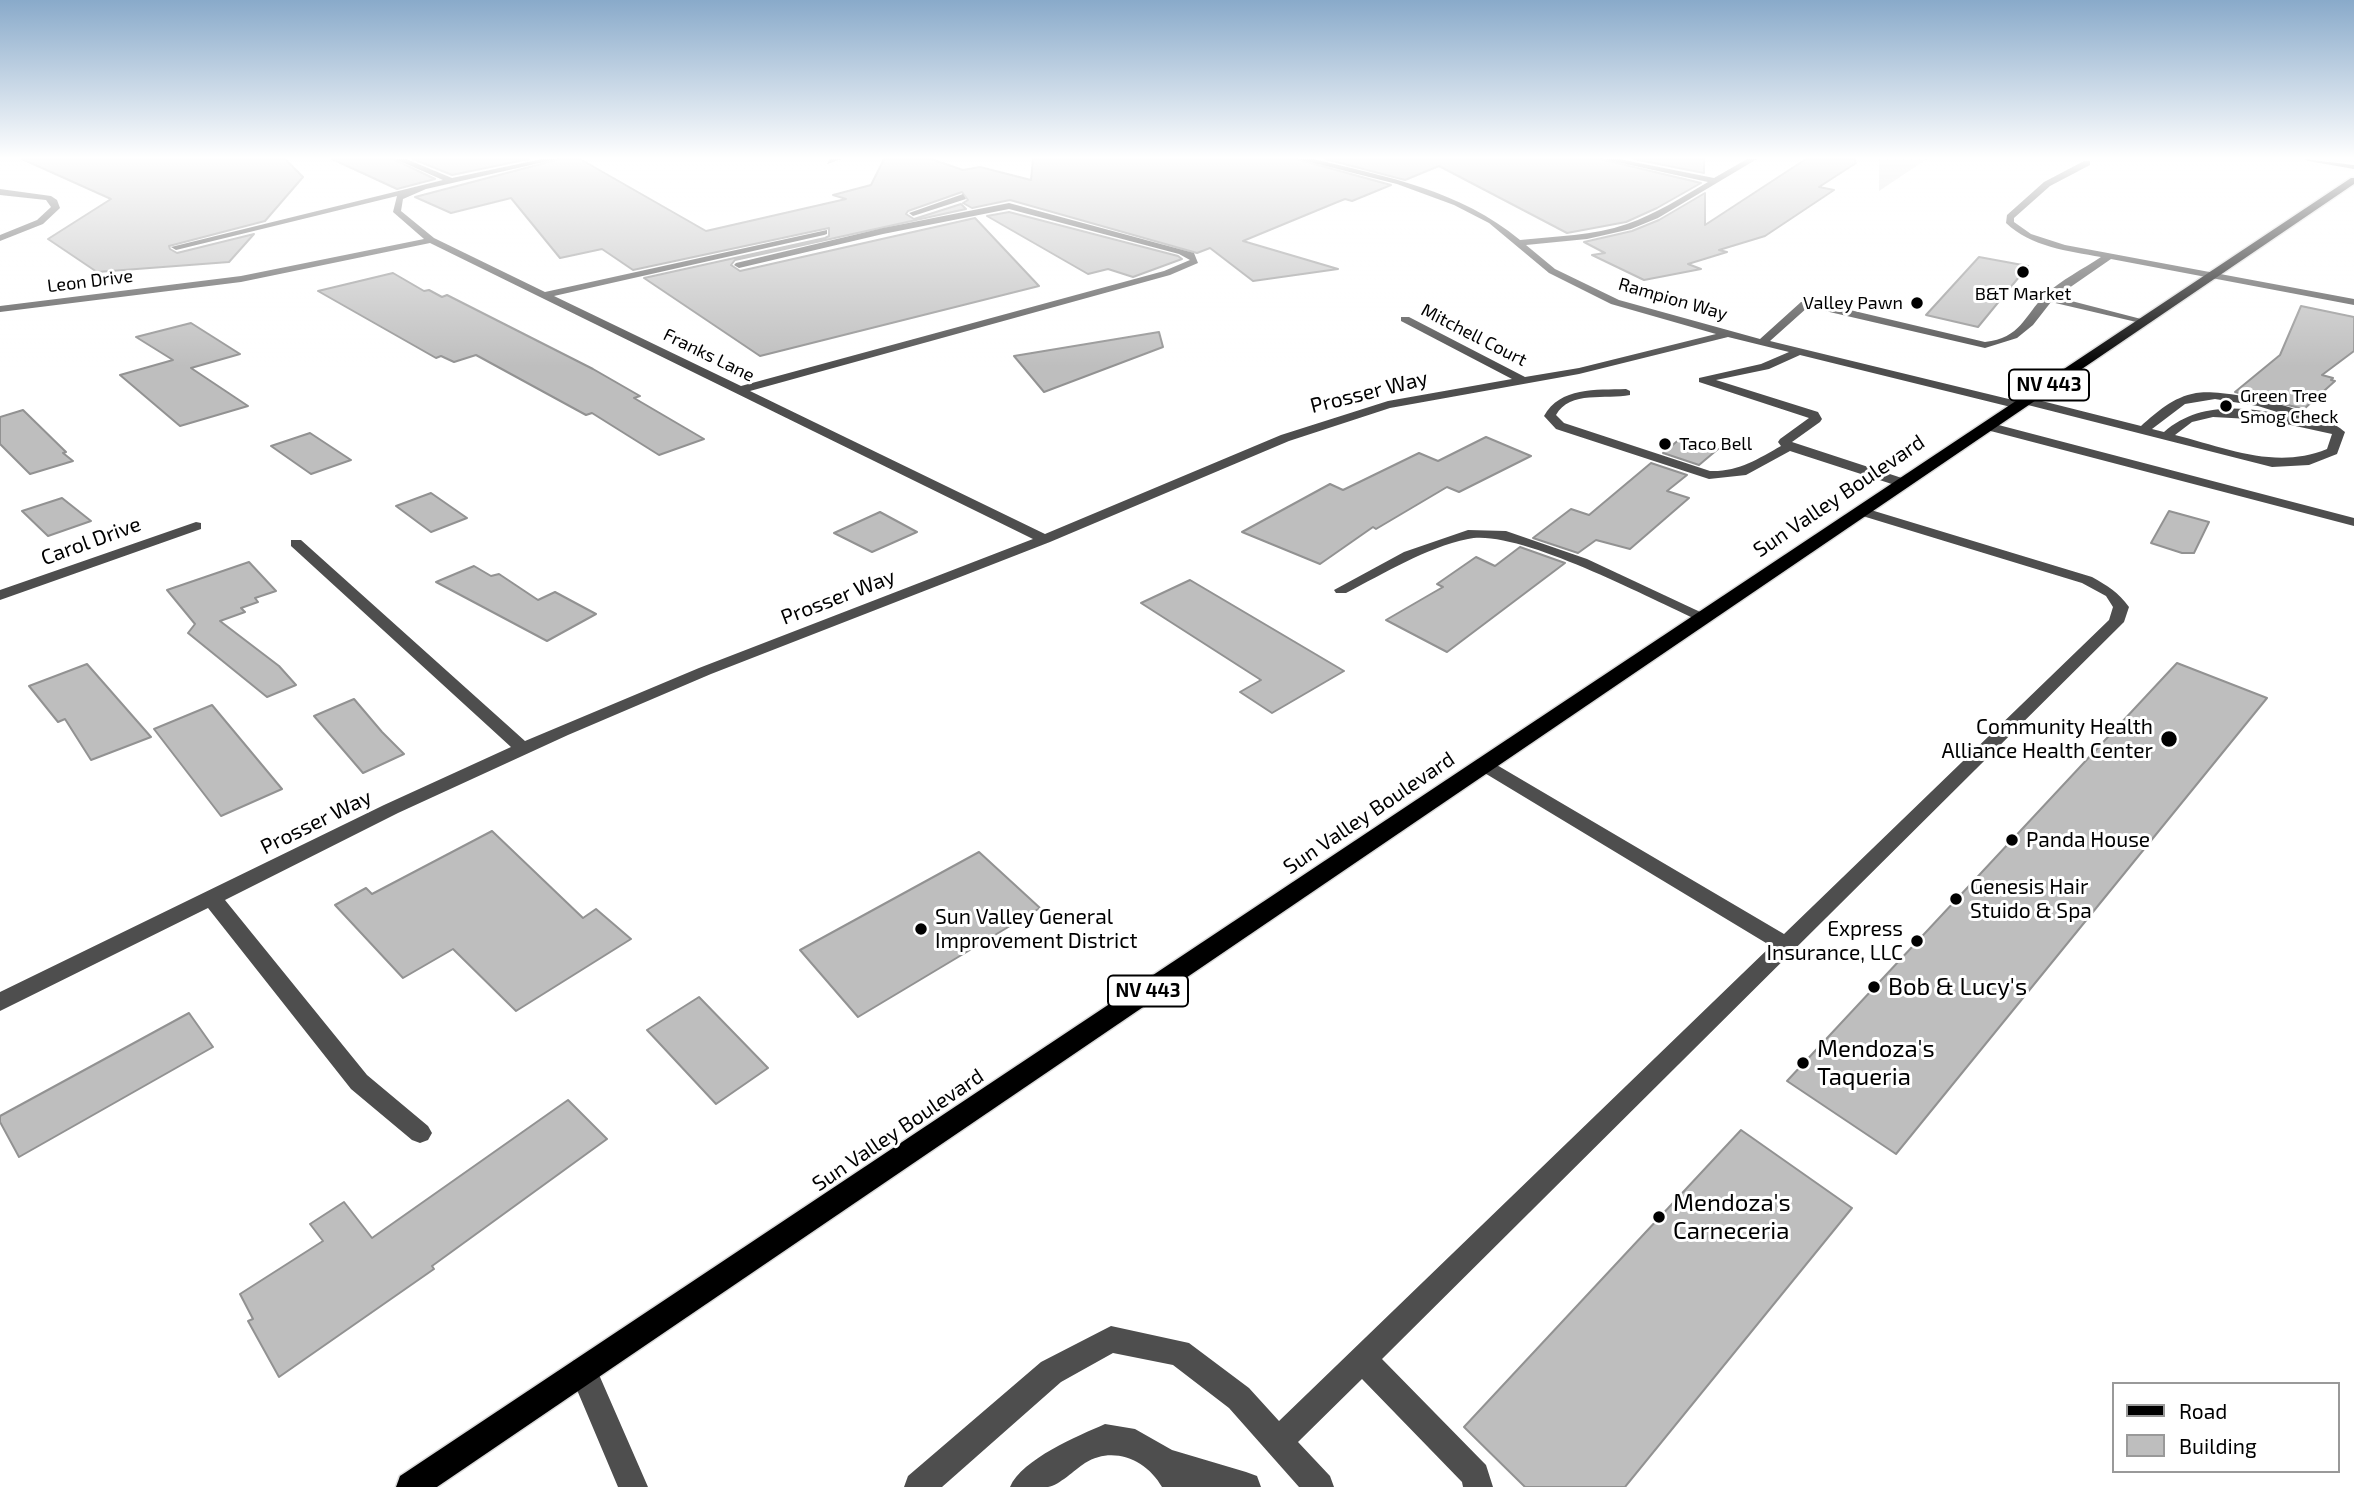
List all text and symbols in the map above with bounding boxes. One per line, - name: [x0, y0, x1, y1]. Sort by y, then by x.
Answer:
- marker: B&T Market: [2015, 264, 2031, 280]
- street label: Leon Drive: [46, 265, 134, 297]
- street label: Rampion Way: [1616, 273, 1730, 325]
- place label: B&T Market: [1975, 283, 2071, 305]
- place label: Valley Pawn: [1803, 292, 1903, 314]
- marker: Valley Pawn: [1909, 295, 1925, 311]
- street label: Mitchell Court: [1418, 299, 1530, 371]
- street label: Franks Lane: [660, 324, 758, 386]
- street label: Prosser Way: [1308, 365, 1430, 419]
- road number: NV 443: [2009, 370, 2089, 400]
- place label: Green Tree Smog Check: [2240, 385, 2338, 428]
- marker: Green Tree Smog Check: [2218, 398, 2234, 414]
- street label: Sun Valley Boulevard: [1749, 429, 1929, 563]
- place label: Taco Bell: [1679, 433, 1752, 455]
- marker: Taco Bell: [1657, 436, 1673, 452]
- street label: Carol Drive: [38, 511, 144, 571]
- street label: Prosser Way: [777, 564, 899, 630]
- place label: Community Health Alliance Health Center: [1942, 714, 2153, 764]
- marker: Community Health Alliance Health Center: [2159, 729, 2179, 749]
- street label: Sun Valley Boulevard: [1279, 746, 1459, 880]
- street label: Prosser Way: [256, 784, 376, 860]
- place label: Panda House: [2026, 827, 2150, 853]
- marker: Panda House: [2004, 832, 2020, 848]
- place label: Genesis Hair Stuido & Spa: [1970, 874, 2092, 924]
- marker: Genesis Hair Stuido & Spa: [1948, 891, 1964, 907]
- place label: Sun Valley General Improvement District: [935, 904, 1138, 954]
- place label: Express Insurance, LLC: [1766, 916, 1903, 966]
- marker: Sun Valley General Improvement District: [913, 921, 929, 937]
- marker: Express Insurance, LLC: [1909, 933, 1925, 949]
- place label: Bob & Lucy's: [1888, 973, 2027, 1001]
- road number: NV 443: [1108, 976, 1188, 1007]
- marker: Bob & Lucy's: [1866, 979, 1882, 995]
- place label: Mendoza's Taqueria: [1817, 1035, 1935, 1091]
- marker: Mendoza's Taqueria: [1795, 1055, 1811, 1071]
- street label: Sun Valley Boulevard: [808, 1063, 988, 1197]
- place label: Mendoza's Carneceria: [1673, 1189, 1791, 1245]
- marker: Mendoza's Carneceria: [1651, 1209, 1667, 1225]
- legend: [2112, 1382, 2340, 1473]
- text: Road: [2179, 1398, 2227, 1423]
- text: Building: [2179, 1433, 2257, 1458]

